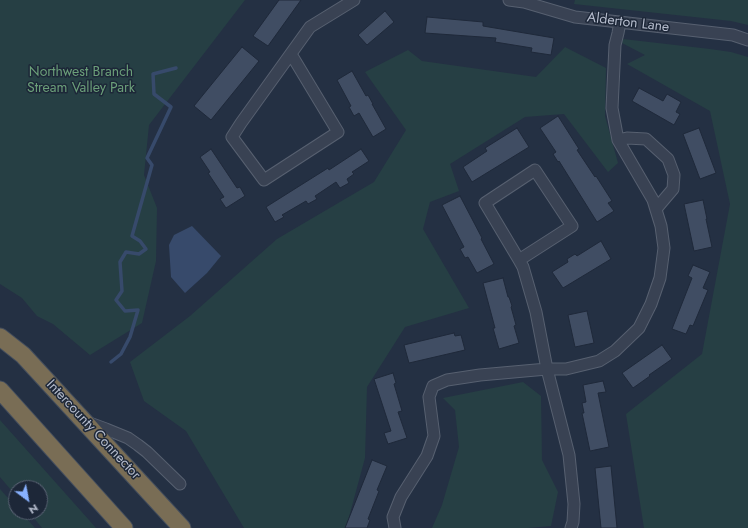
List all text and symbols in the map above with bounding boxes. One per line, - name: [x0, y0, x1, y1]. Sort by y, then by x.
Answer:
- street label: Alderton Lane: [586, 10, 670, 36]
- park label: Northwest Branch Stream Valley Park: [27, 65, 135, 98]
- street label: Intercounty Connector: [42, 377, 144, 483]
- north arrow: [8, 480, 48, 520]
- text: N: [26, 500, 42, 518]

